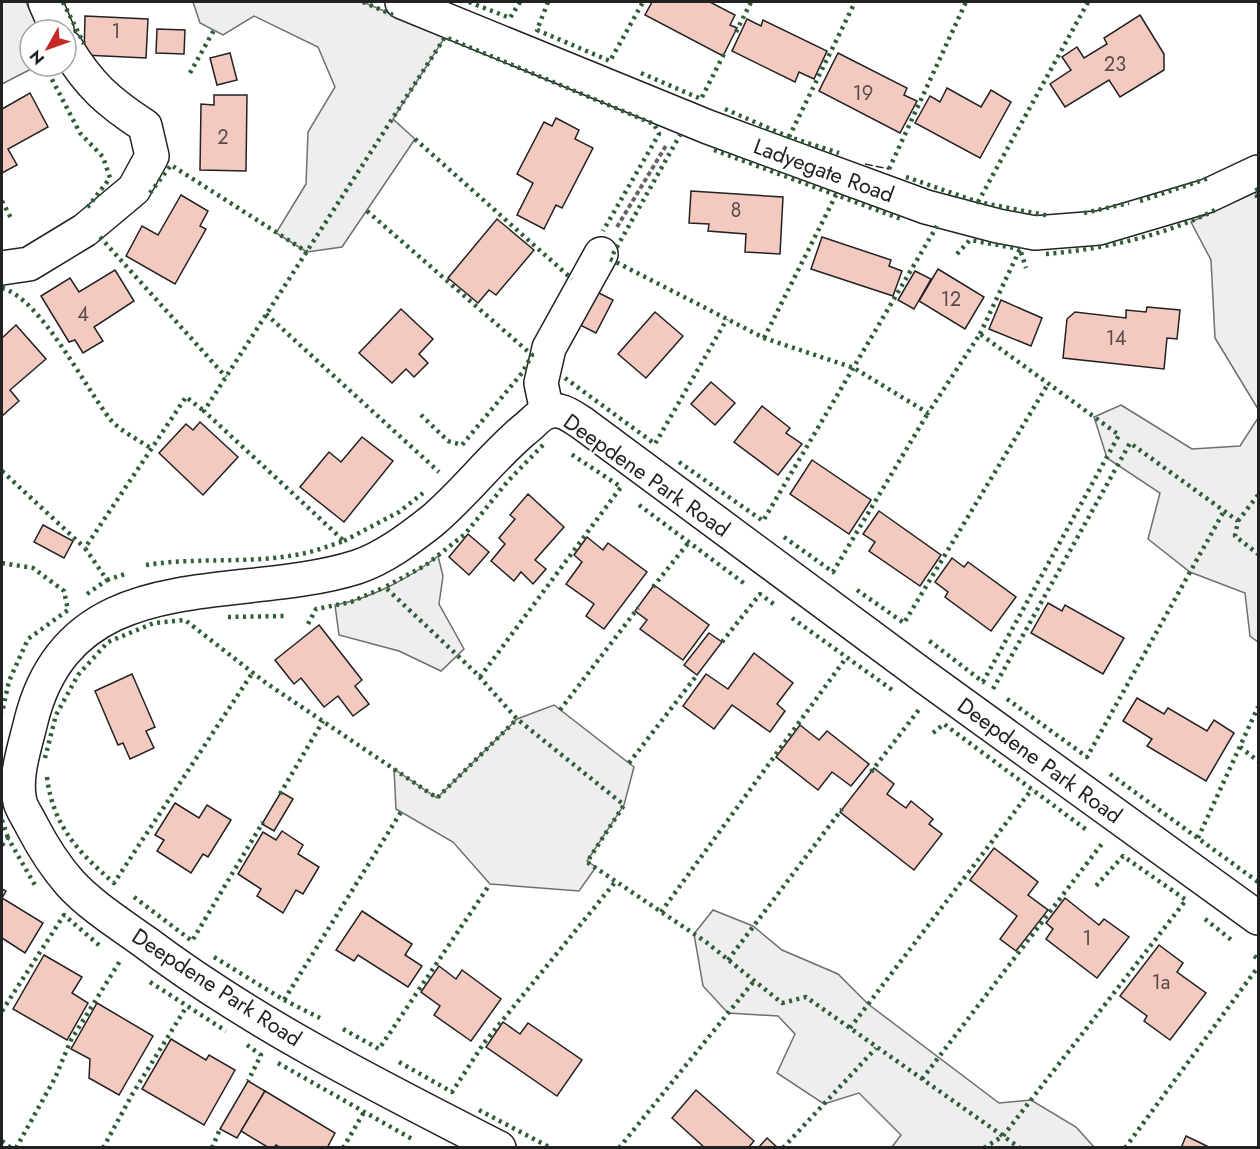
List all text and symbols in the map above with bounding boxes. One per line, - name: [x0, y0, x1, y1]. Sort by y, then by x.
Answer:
- house number: 1: [112, 17, 121, 46]
- north arrow: [18, 18, 78, 78]
- text: N: [24, 45, 50, 70]
- house number: 23: [1104, 50, 1126, 79]
- house number: 19: [853, 79, 873, 108]
- house number: 2: [217, 123, 229, 152]
- street label: Ladyegate Road: [749, 130, 899, 210]
- house number: 8: [731, 196, 741, 225]
- house number: 12: [941, 285, 961, 314]
- house number: 4: [77, 300, 89, 329]
- house number: 14: [1106, 324, 1127, 353]
- street label: Deepdene Park Road: [557, 405, 737, 545]
- street label: Deepdene Park Road: [951, 689, 1129, 831]
- street label: Deepdene Park Road: [126, 920, 308, 1054]
- house number: 1: [1083, 924, 1092, 953]
- house number: 1a: [1152, 968, 1170, 997]

